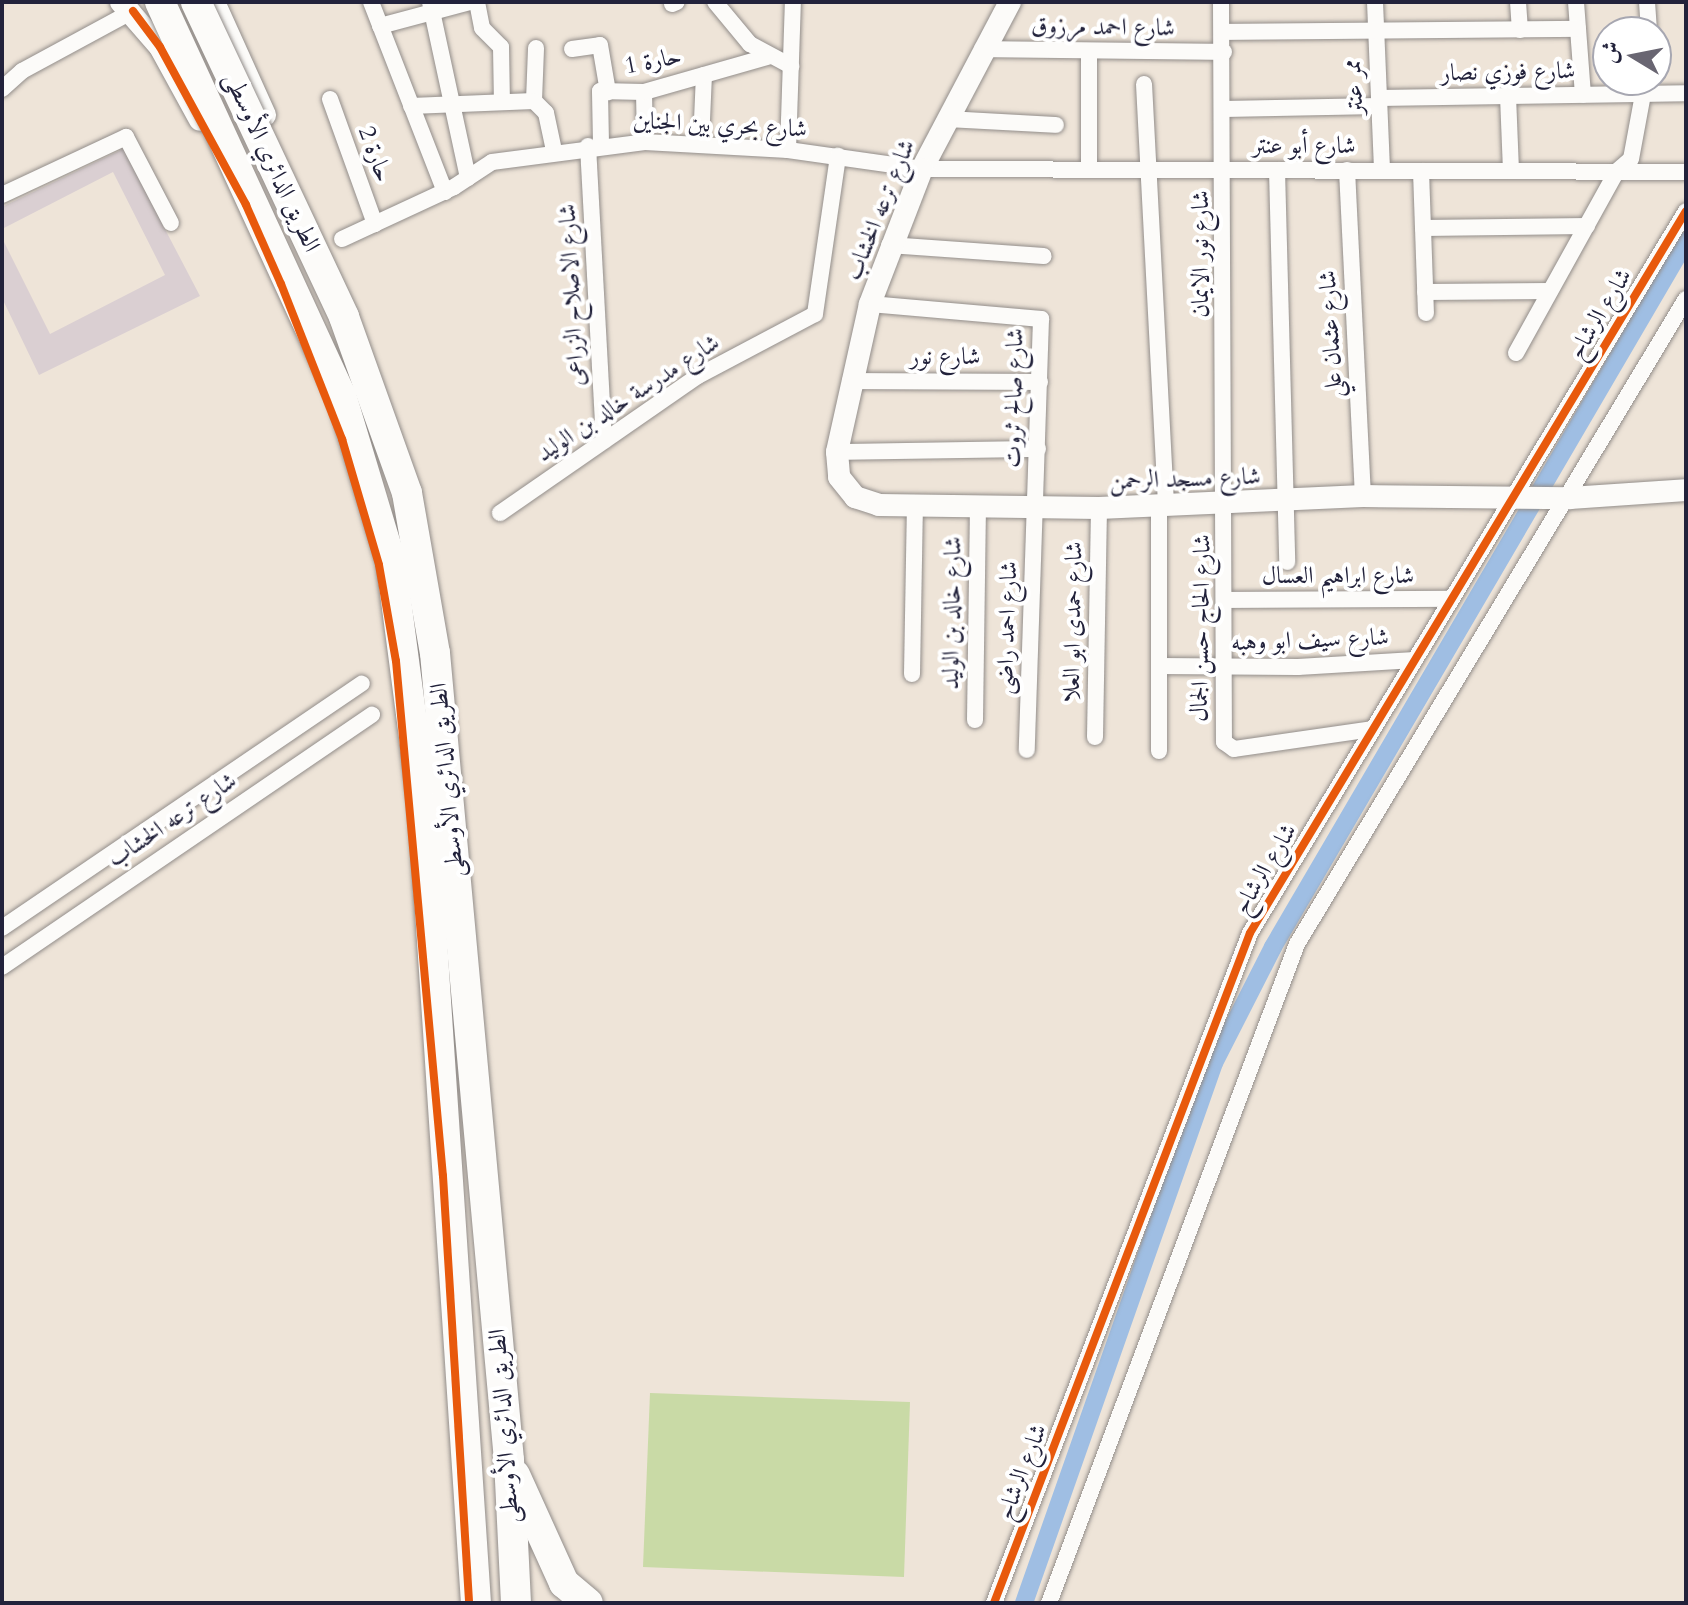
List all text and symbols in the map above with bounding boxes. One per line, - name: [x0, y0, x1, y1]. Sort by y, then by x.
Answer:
- street label: شارع احمد مرزوق: [1031, 11, 1175, 43]
- north arrow: [1592, 16, 1672, 96]
- text: ش: [1594, 39, 1627, 66]
- street label: حارة 1: [622, 41, 684, 81]
- street label: شارع فوزي نصار: [1440, 56, 1576, 88]
- street label: ممر عنتر: [1338, 58, 1370, 116]
- street label: الطريق الدائري الأوسطى: [218, 68, 326, 256]
- street label: شارع بحري بين الجناين: [632, 106, 808, 144]
- street label: حارة 2: [352, 122, 398, 186]
- street label: شارع أبو عنتر: [1252, 132, 1356, 160]
- street label: شارع ترعه الخشاب: [839, 135, 921, 285]
- street label: شارع نور الايمان: [1187, 190, 1215, 318]
- street label: شارع الاصلاح الزراعى: [553, 203, 591, 387]
- street label: شارع الرشاح: [1562, 264, 1638, 364]
- street label: شارع عثمان علي: [1313, 270, 1349, 398]
- street label: شارع مدرسة خالد بن الوليد: [531, 328, 725, 468]
- street label: شارع صالح ثروت: [998, 328, 1030, 468]
- street label: شارع نور: [910, 343, 980, 371]
- street label: شارع مسجد الرحمن: [1109, 462, 1261, 496]
- street label: شارع الحاج حسن الجمال: [1185, 534, 1217, 722]
- street label: شارع خالد بن الوليد: [936, 536, 968, 690]
- street label: شارع حمدى ابو العلا: [1057, 541, 1089, 703]
- street label: شارع احمد راضى: [990, 561, 1024, 695]
- street label: شارع ابراهيم العسال: [1262, 562, 1414, 590]
- street label: شارع سيف ابو وهبه: [1231, 623, 1389, 657]
- street label: الطريق الدائري الأوسطى: [424, 682, 470, 878]
- street label: شارع ترعه الخشاب: [102, 766, 242, 874]
- street label: شارع الرشاح: [1227, 819, 1303, 919]
- street label: الطريق الدائري الأوسطى: [483, 1328, 525, 1524]
- street label: شارع الرشاح: [991, 1420, 1053, 1524]

